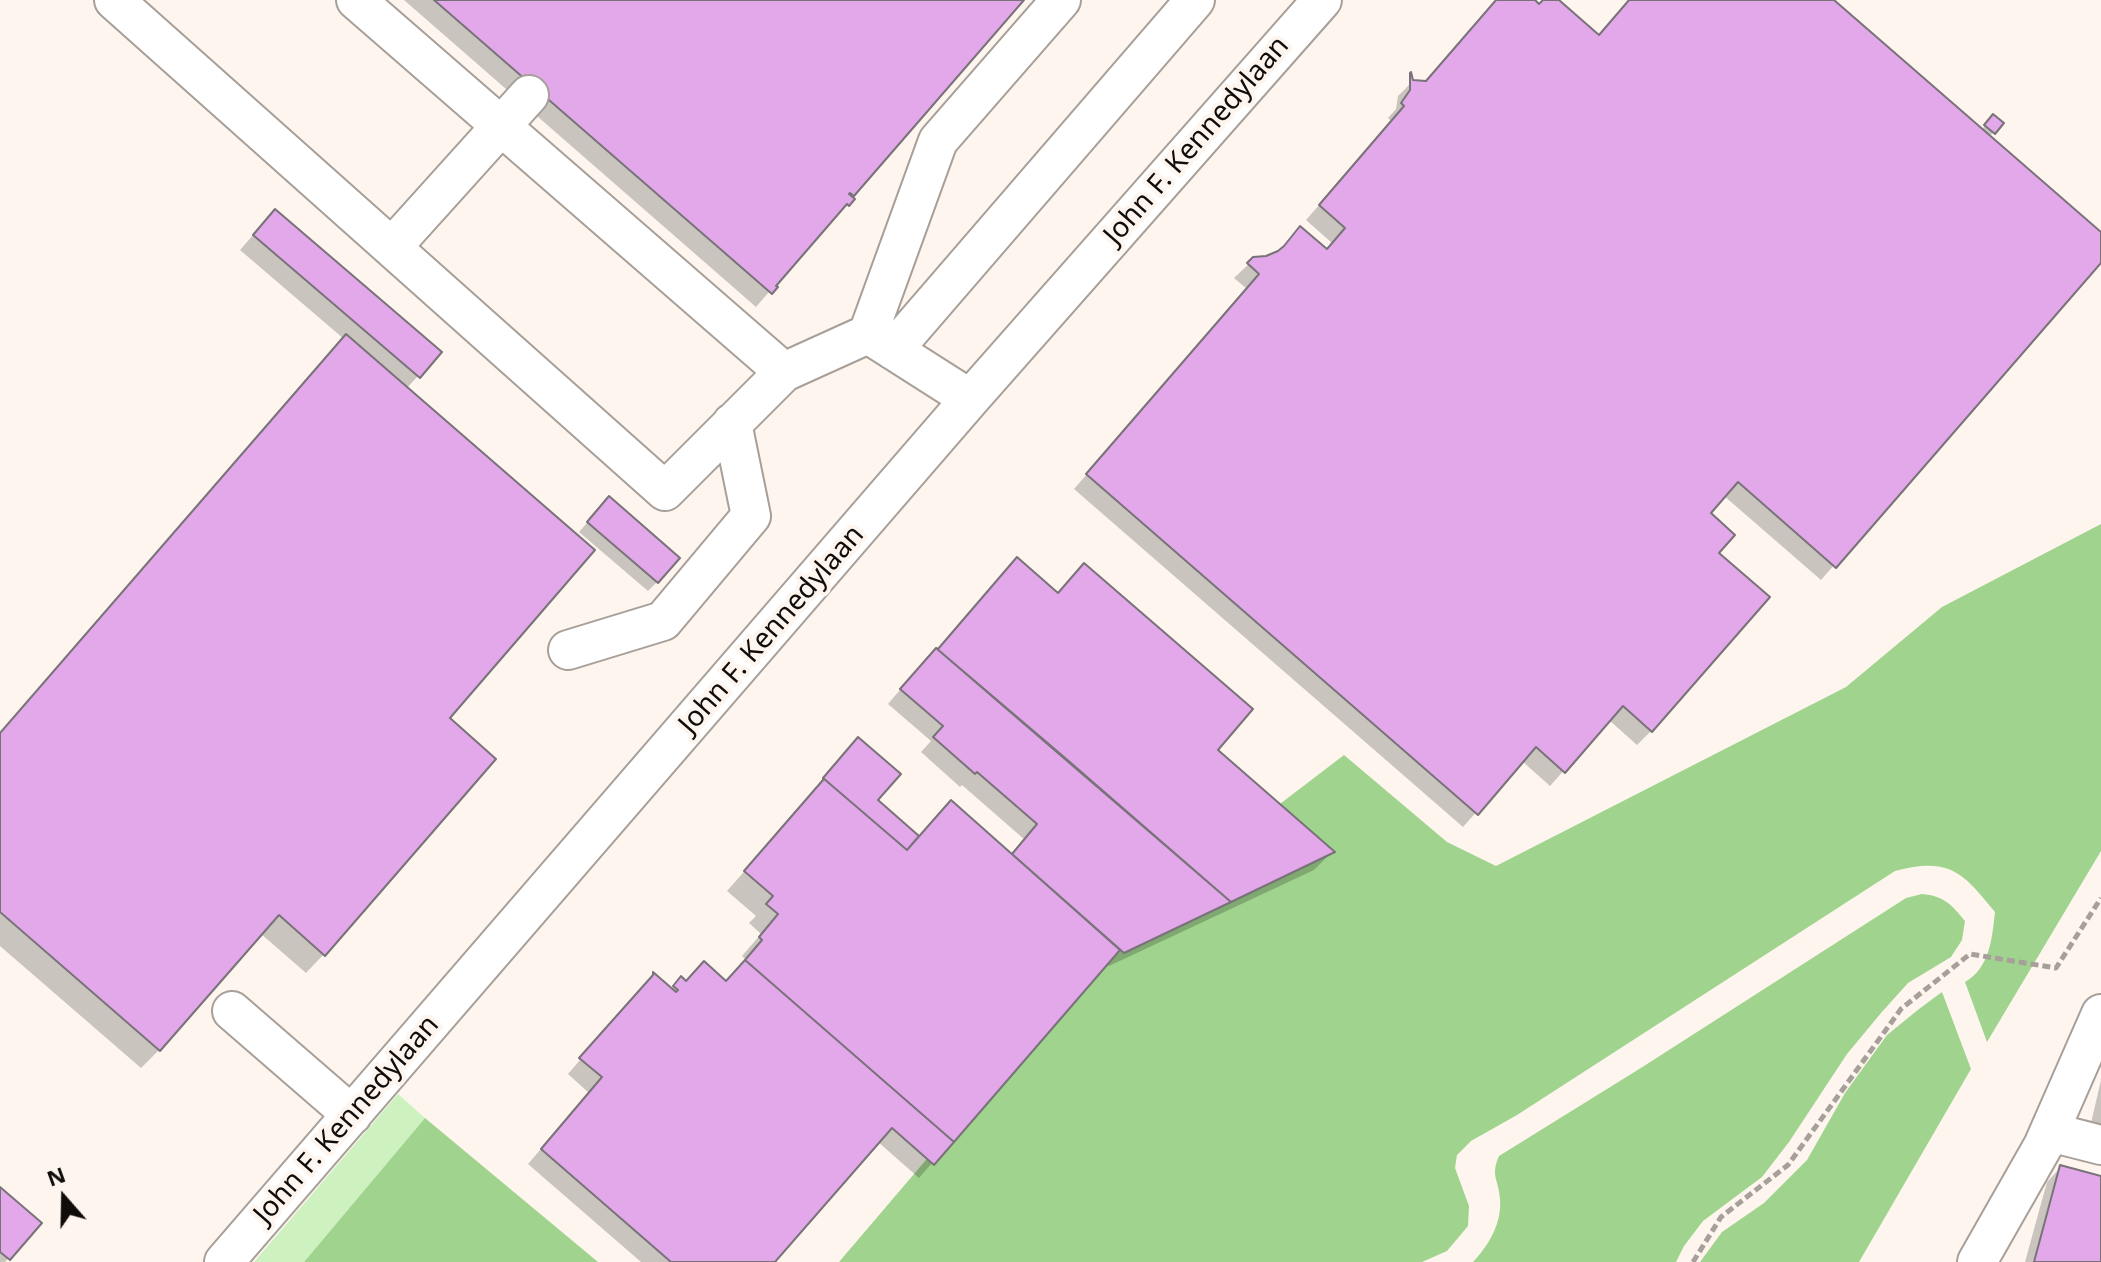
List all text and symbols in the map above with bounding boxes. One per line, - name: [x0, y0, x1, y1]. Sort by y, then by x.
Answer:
- street label: John F. Kennedylaan: [1097, 30, 1297, 252]
- street label: John F. Kennedylaan: [672, 519, 872, 741]
- street label: John F. Kennedylaan: [247, 1009, 447, 1231]
- north arrow: [24, 1158, 104, 1238]
- text: N: [42, 1158, 69, 1193]

